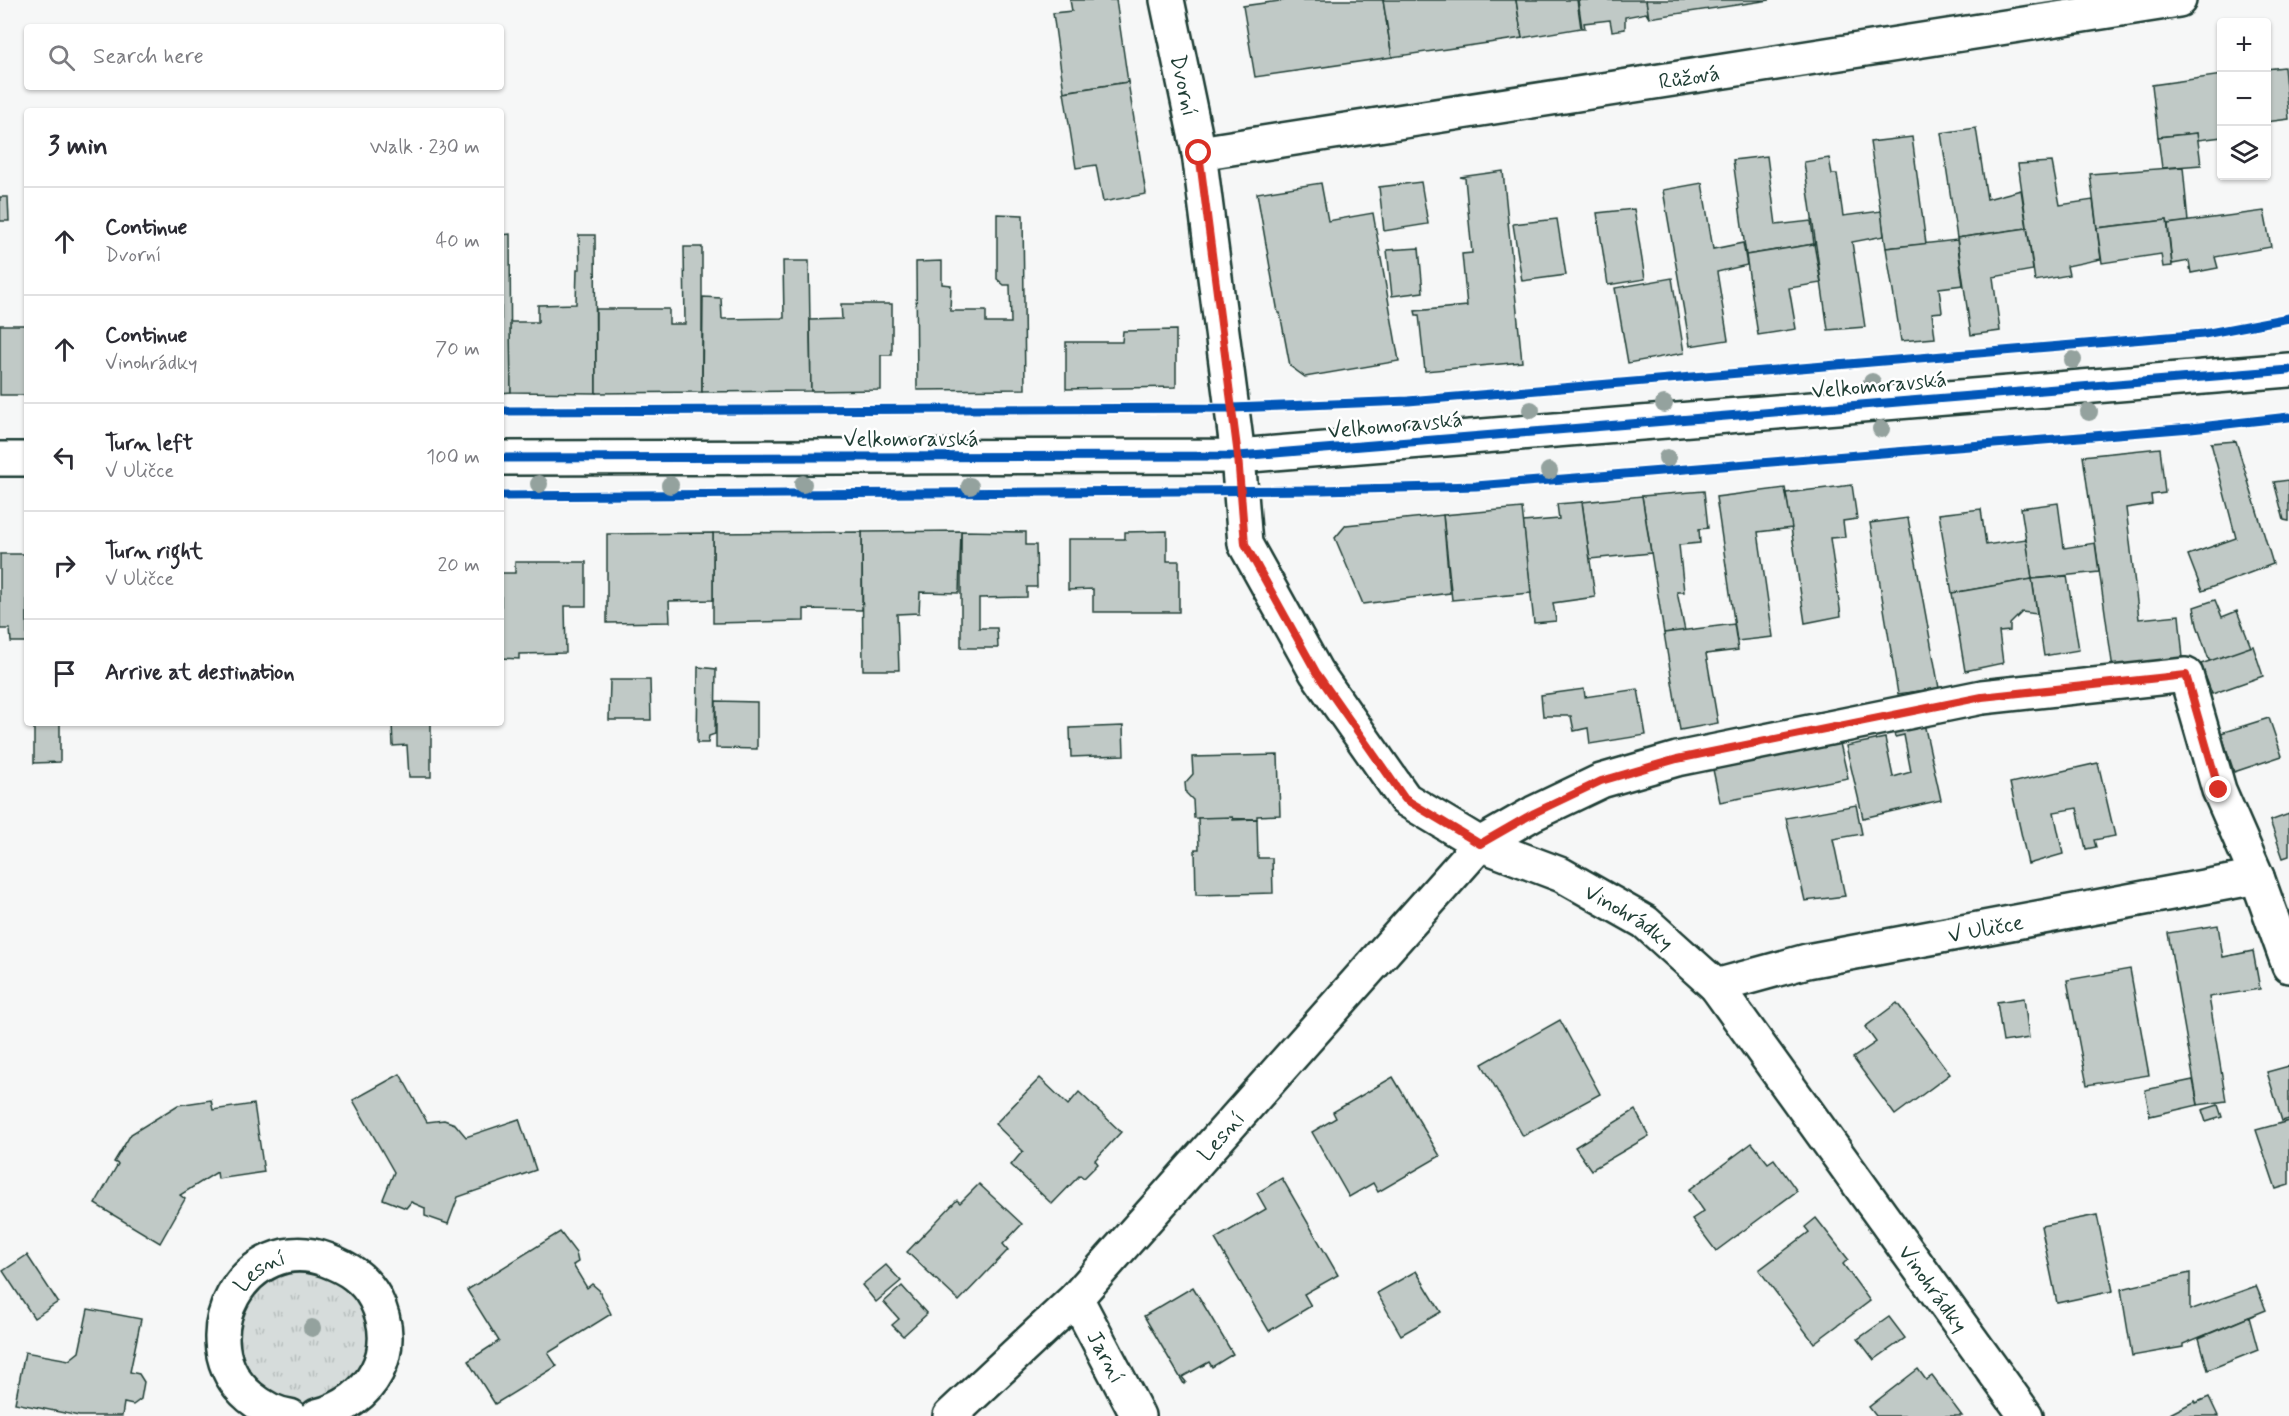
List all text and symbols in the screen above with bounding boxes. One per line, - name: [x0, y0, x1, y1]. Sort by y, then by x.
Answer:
- map controls: [2217, 18, 2271, 180]
- button: +: [2217, 18, 2271, 72]
- search box: [24, 24, 504, 90]
- icon: search: [45, 41, 78, 74]
- text: Search here: [93, 43, 204, 71]
- street label: Dvorní: [1163, 52, 1203, 119]
- street label: Růžová: [1657, 60, 1722, 97]
- button: −: [2217, 72, 2271, 126]
- button: layers: [2217, 126, 2271, 180]
- text: 3 min: [48, 130, 108, 164]
- text: Walk · 230 m: [370, 134, 480, 161]
- route start: [1185, 139, 1211, 165]
- text: Continue: [105, 214, 187, 242]
- icon: ahead: [48, 225, 81, 258]
- text: 40 m: [436, 228, 480, 255]
- text: Dvorní: [105, 242, 161, 269]
- text: Continue: [105, 322, 187, 350]
- icon: ahead: [48, 333, 81, 366]
- text: 70 m: [435, 336, 480, 363]
- text: Vinohrádky: [105, 350, 198, 377]
- street label: Velkomoravská: [1810, 366, 1948, 406]
- street label: Velkomoravská: [1326, 406, 1464, 446]
- street label: Velkomoravská: [843, 426, 979, 454]
- text: Turn left: [105, 430, 193, 458]
- icon: left: [48, 441, 81, 474]
- text: 100 m: [426, 444, 480, 471]
- text: V Uličce: [105, 458, 174, 485]
- text: Turn right: [105, 538, 203, 566]
- icon: right: [48, 549, 81, 582]
- text: 20 m: [437, 552, 480, 579]
- text: V Uličce: [105, 566, 174, 593]
- icon: arrive: [48, 657, 81, 690]
- text: Arrive at destination: [105, 659, 295, 687]
- route end: [2205, 776, 2231, 802]
- street label: Vinohrádky: [1579, 879, 1679, 957]
- street label: V Uličce: [1946, 909, 2026, 950]
- street label: Lesní: [1192, 1106, 1252, 1168]
- street label: Vinohrádky: [1891, 1240, 1973, 1339]
- street label: Lesní: [228, 1245, 288, 1298]
- street label: Jarní: [1080, 1326, 1130, 1389]

